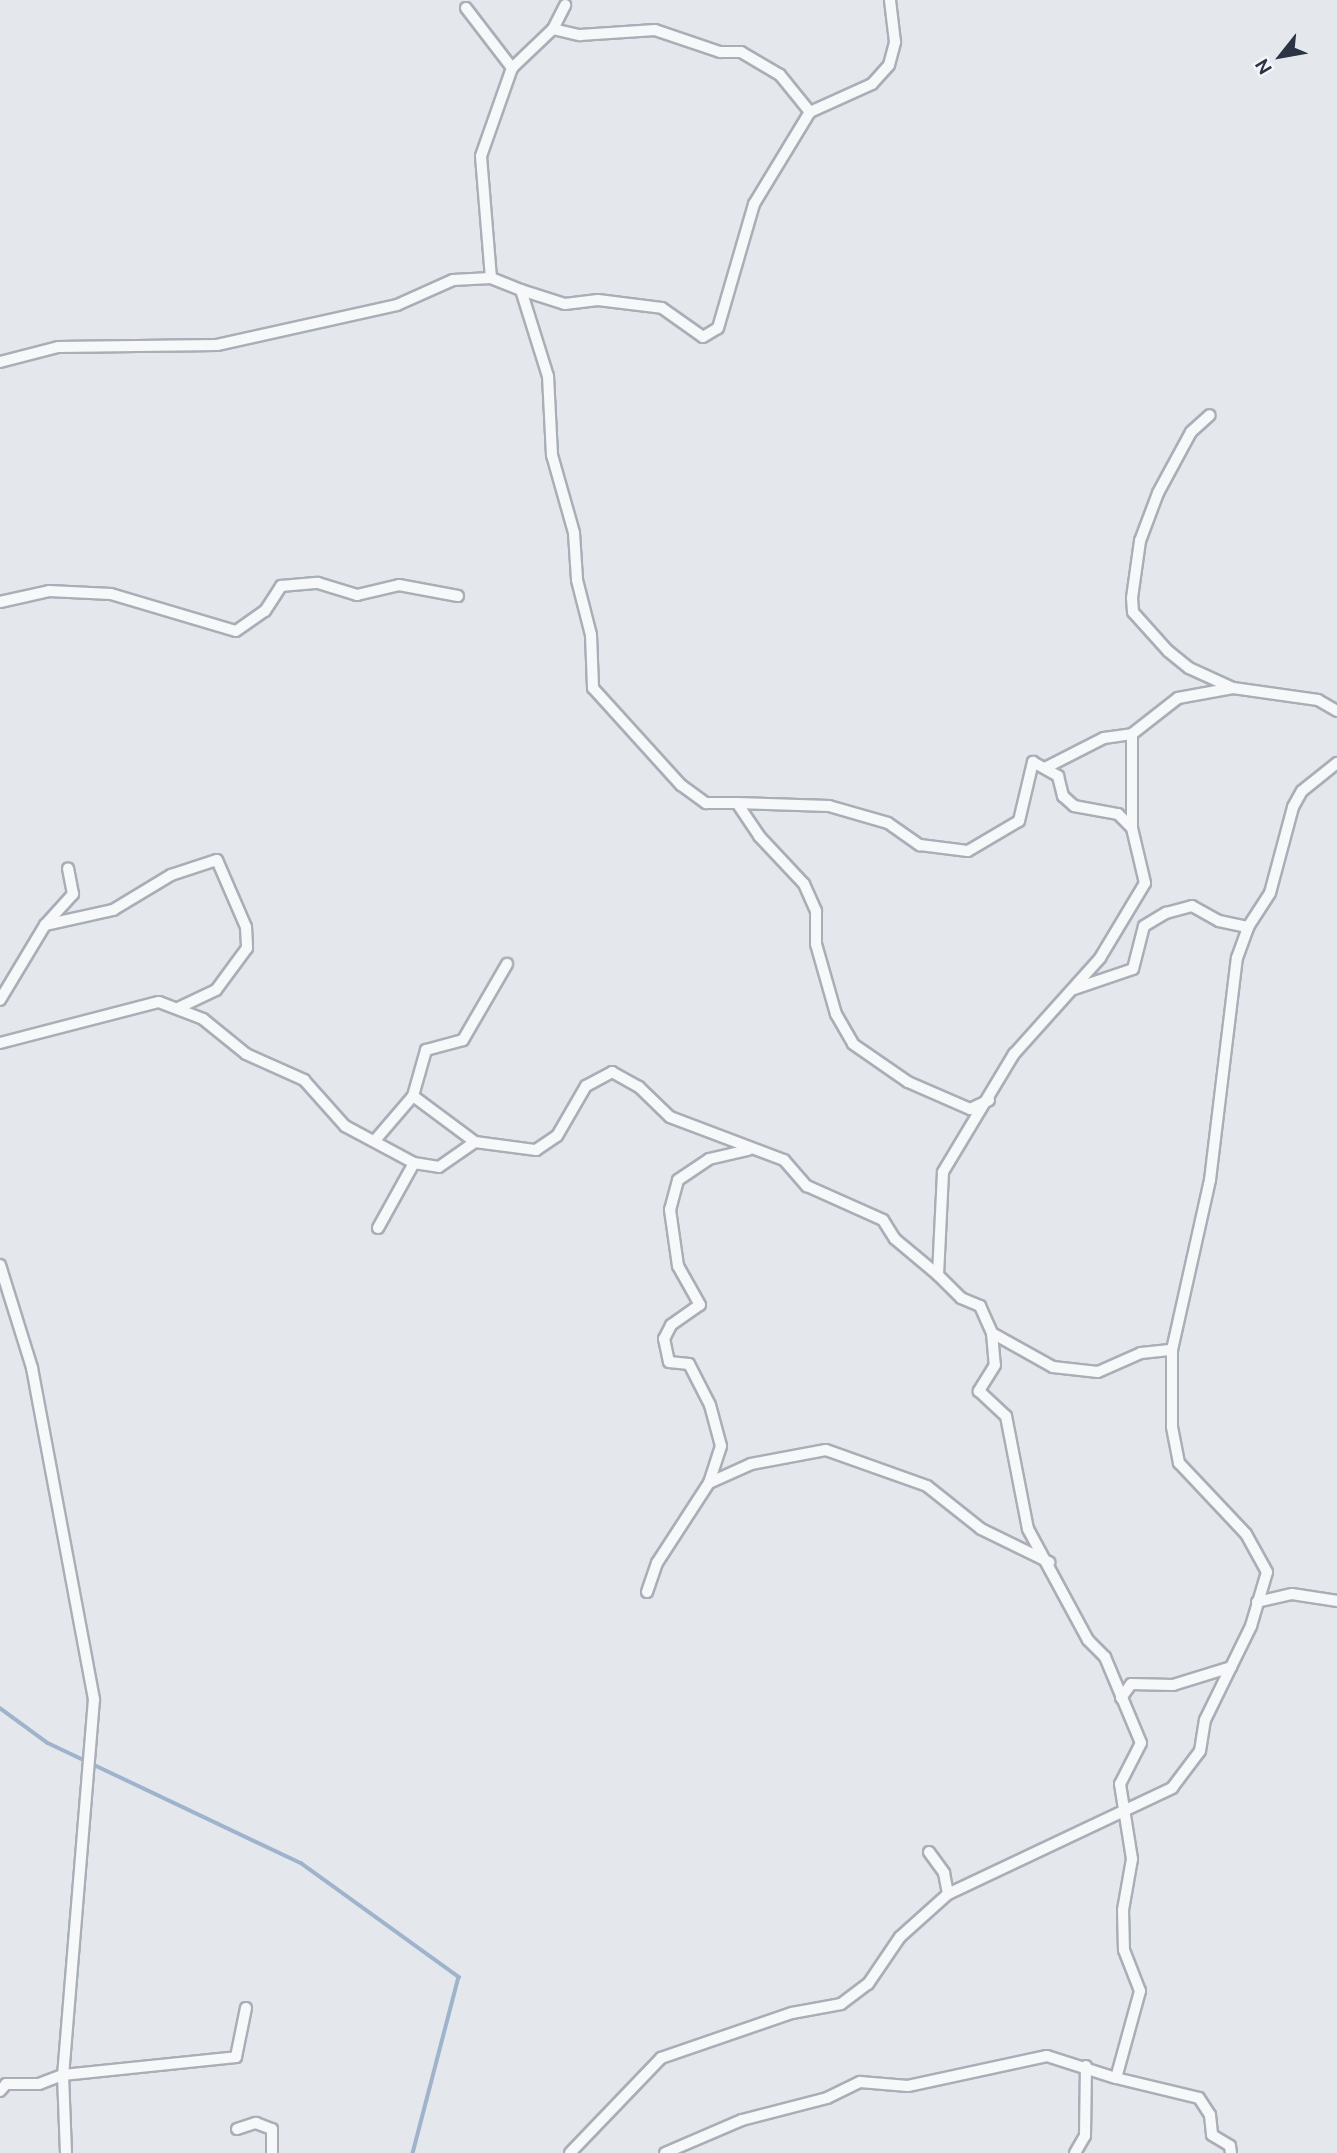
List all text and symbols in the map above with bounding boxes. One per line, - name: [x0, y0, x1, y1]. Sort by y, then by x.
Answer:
- north arrow: [1246, 21, 1316, 91]
- text: N: [1250, 55, 1276, 79]

